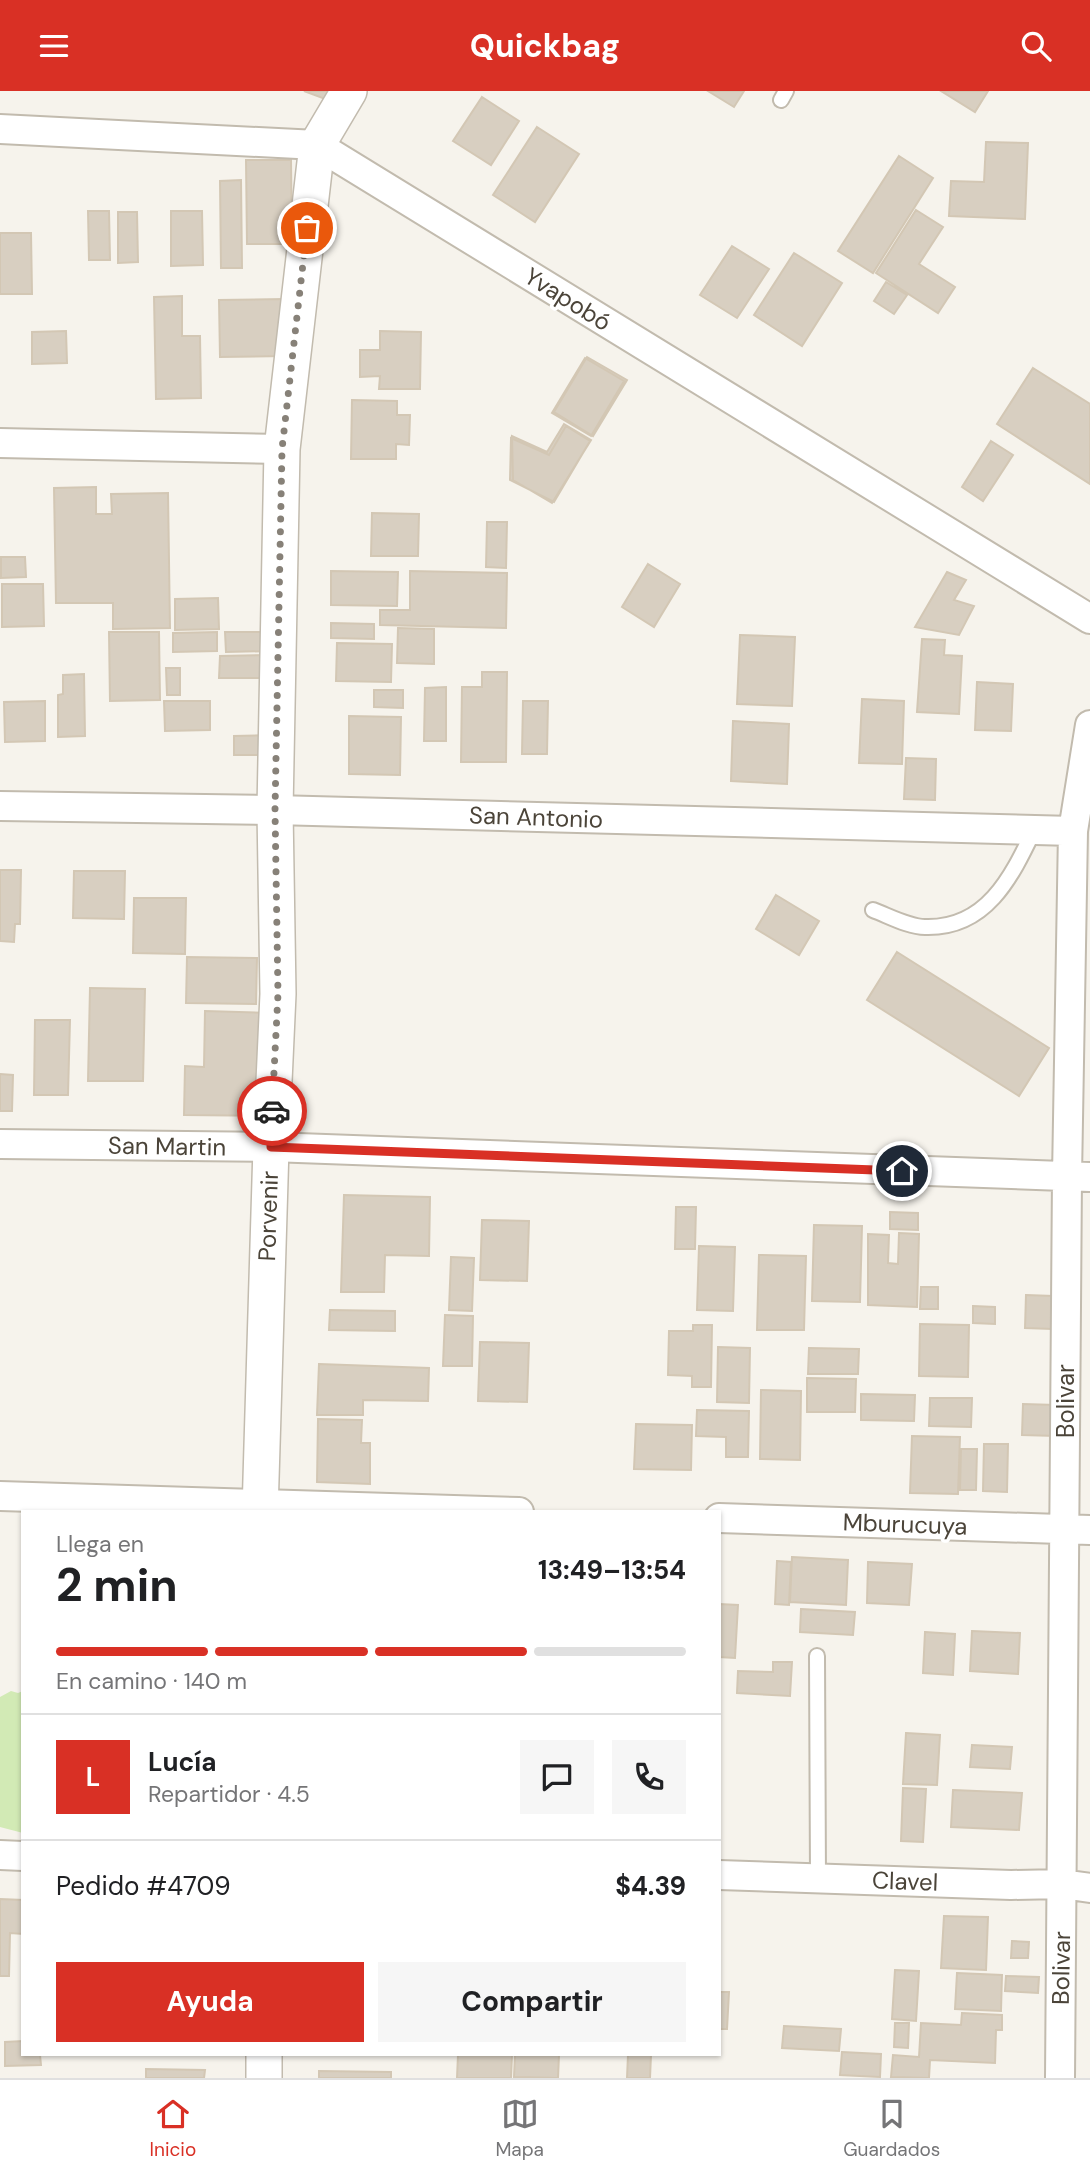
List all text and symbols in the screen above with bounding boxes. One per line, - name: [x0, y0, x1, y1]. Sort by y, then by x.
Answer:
- text: Quickbag: [470, 25, 620, 67]
- icon: menu: [35, 27, 73, 65]
- icon: search: [1017, 27, 1055, 65]
- pin: [277, 198, 337, 258]
- icon: bag: [288, 209, 326, 247]
- street label: Yvapobó: [519, 260, 617, 338]
- street label: San Antonio: [469, 799, 603, 835]
- courier: [237, 1076, 307, 1146]
- icon: car: [253, 1092, 291, 1130]
- street label: San Martin: [108, 1129, 226, 1163]
- pin: [872, 1141, 932, 1201]
- icon: home: [883, 1152, 921, 1190]
- street label: Porvenir: [251, 1170, 285, 1262]
- street label: Bolivar: [1050, 1364, 1081, 1438]
- street label: Mburucuya: [842, 1506, 968, 1542]
- text: Llega en: [56, 1529, 144, 1559]
- text: 13:49–13:54: [538, 1553, 686, 1587]
- text: 2 min: [56, 1555, 178, 1615]
- text: En camino · 140 m: [56, 1666, 247, 1696]
- button: chat: [520, 1740, 594, 1814]
- button: phone: [612, 1740, 686, 1814]
- text: Lucía: [148, 1745, 216, 1779]
- text: L: [86, 1760, 100, 1794]
- text: Repartidor · 4.5: [148, 1779, 310, 1809]
- street label: Clavel: [871, 1864, 939, 1898]
- text: Pedido #4709: [56, 1869, 231, 1903]
- text: $4.39: [615, 1869, 686, 1903]
- street label: Bolivar: [1045, 1931, 1077, 2005]
- button: Ayuda: [56, 1962, 364, 2042]
- button: Compartir: [378, 1962, 686, 2042]
- tab: Inicio: [150, 2095, 196, 2162]
- tab: Mapa: [495, 2095, 544, 2162]
- tab: Guardados: [843, 2095, 940, 2162]

